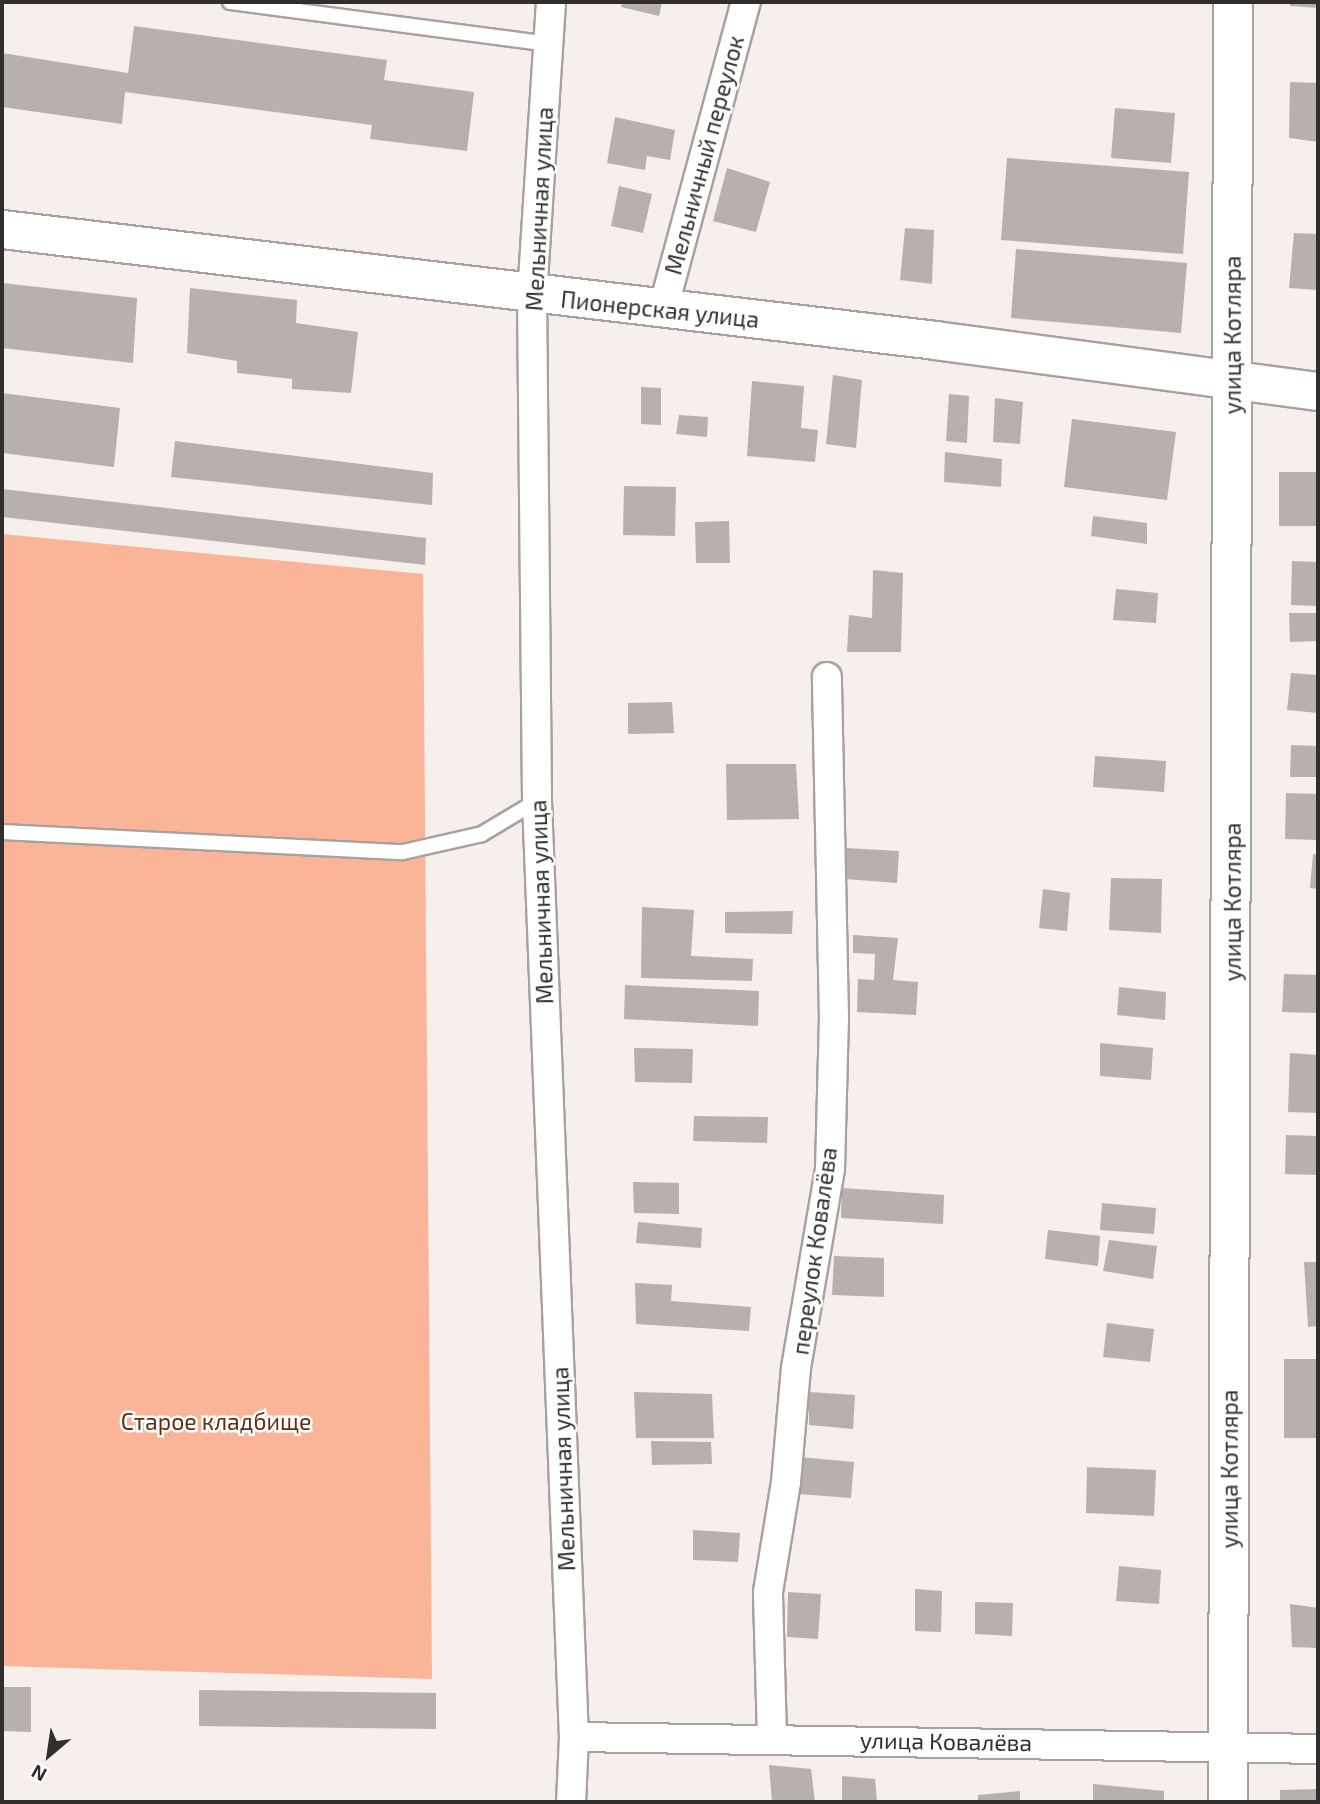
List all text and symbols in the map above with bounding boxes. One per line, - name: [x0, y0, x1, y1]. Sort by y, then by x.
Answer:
- street label: Мельничный переулок: [659, 32, 749, 278]
- street label: Мельничная улица: [520, 106, 558, 312]
- street label: улица Котляра: [1218, 256, 1246, 414]
- street label: Пионерская улица: [559, 285, 761, 333]
- street label: Мельничная улица: [524, 799, 558, 1005]
- street label: улица Котляра: [1218, 823, 1246, 981]
- street label: переулок Ковалёва: [786, 1145, 842, 1357]
- street label: Мельничная улица: [546, 1366, 580, 1572]
- street label: улица Котляра: [1215, 1390, 1243, 1548]
- park label: Старое кладбище: [121, 1407, 311, 1435]
- north arrow: [14, 1720, 84, 1790]
- street label: улица Ковалёва: [860, 1726, 1032, 1756]
- text: N: [27, 1760, 50, 1787]

